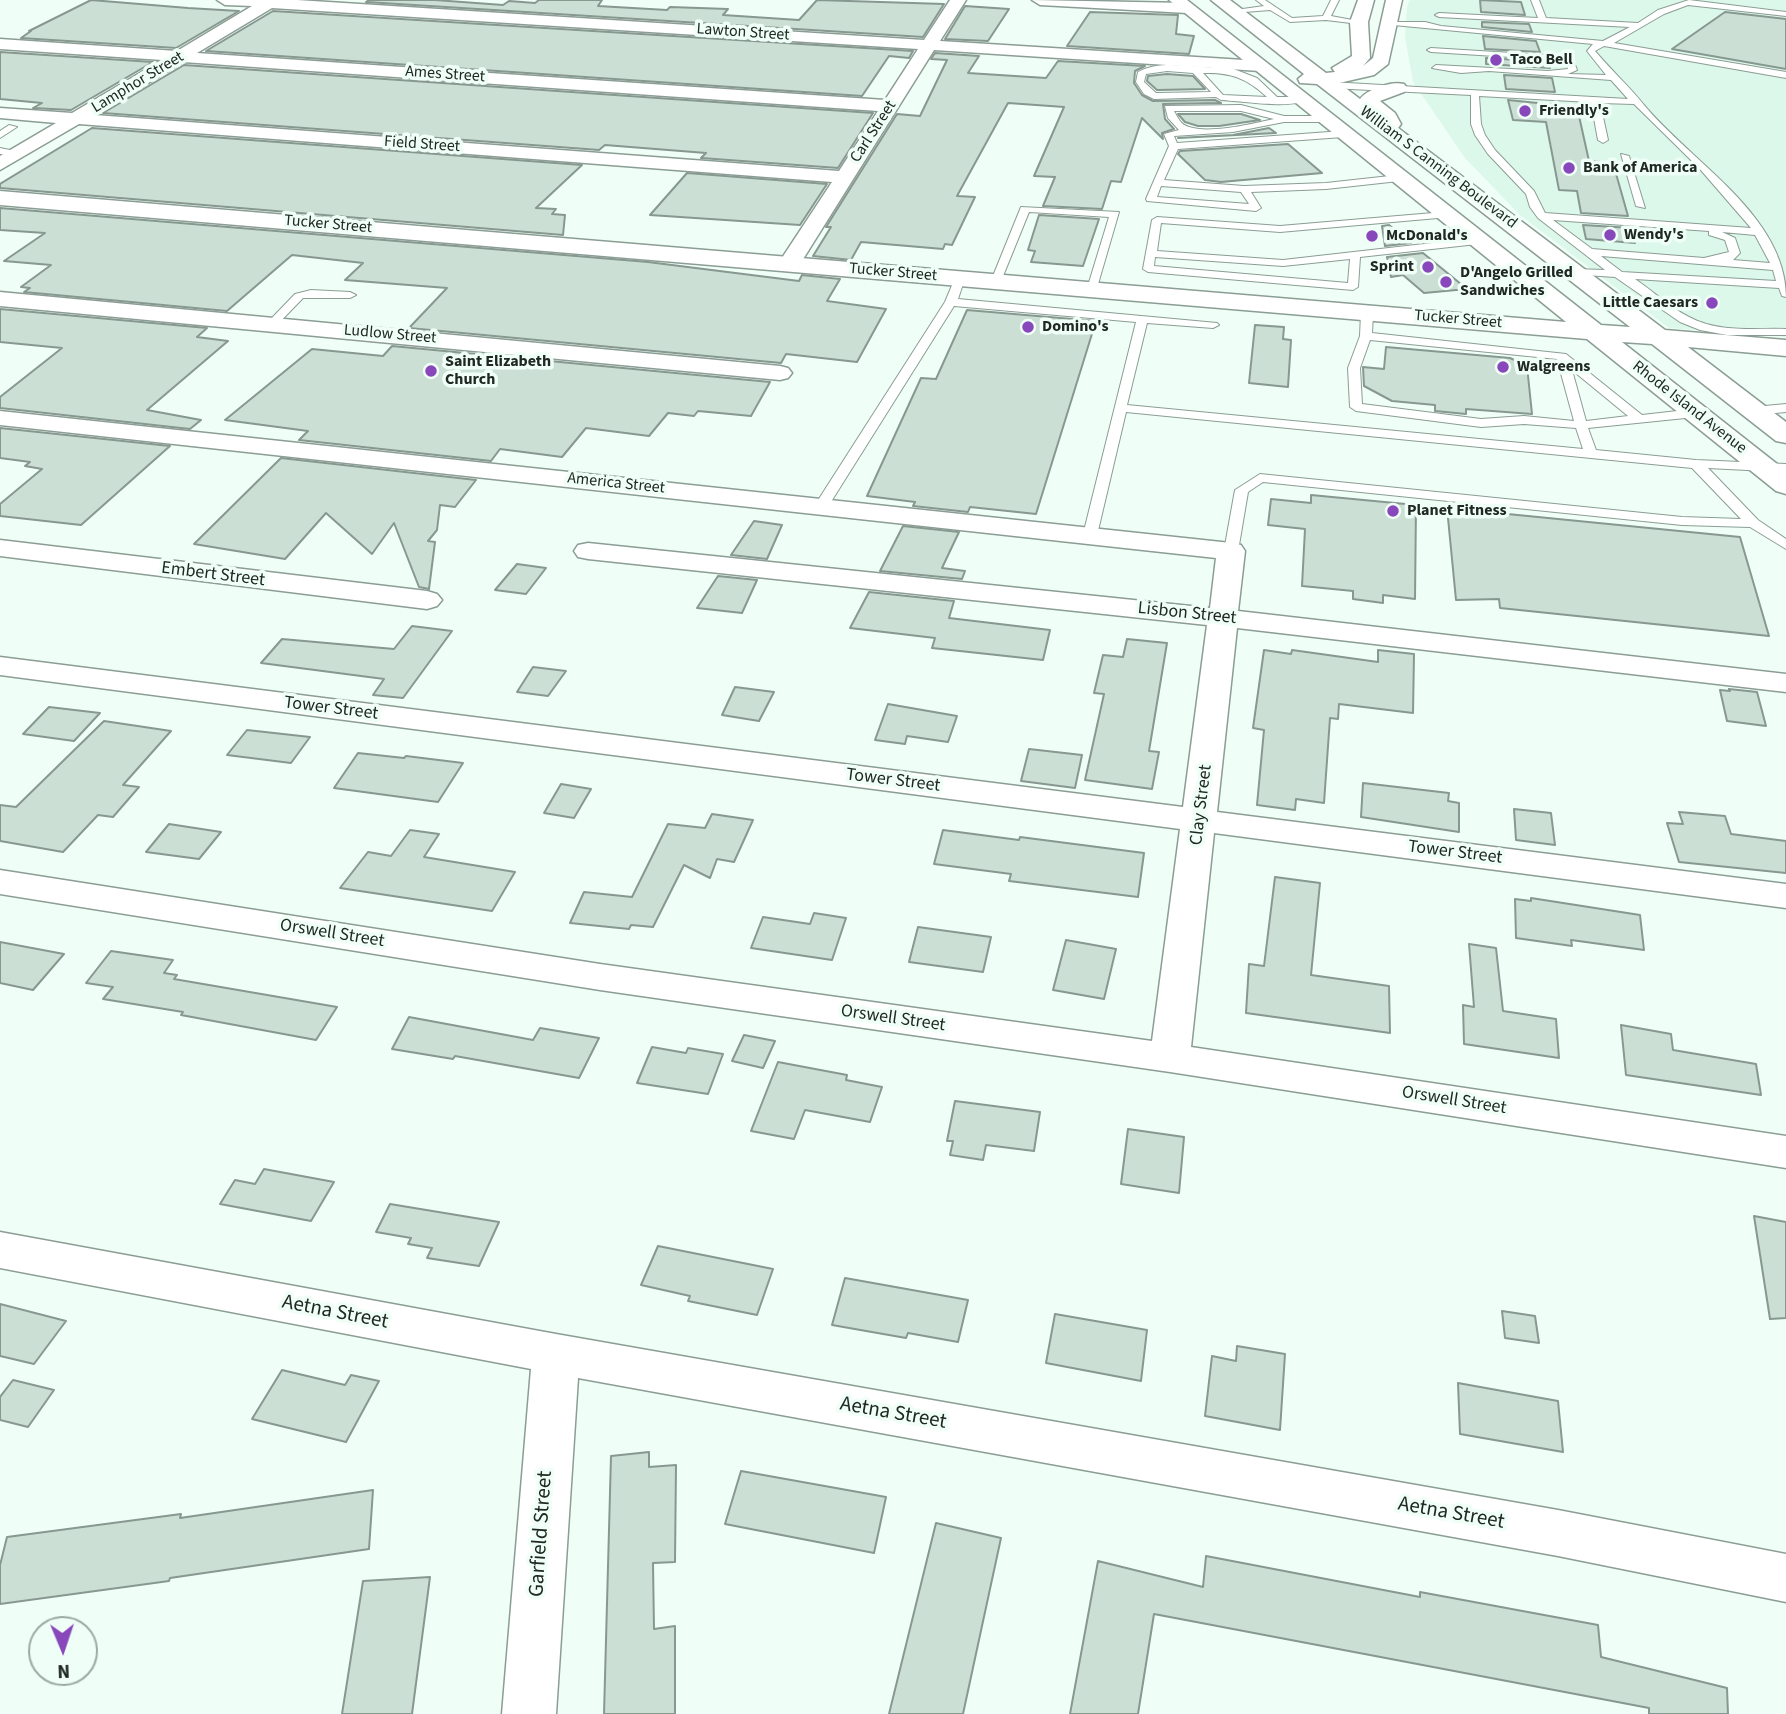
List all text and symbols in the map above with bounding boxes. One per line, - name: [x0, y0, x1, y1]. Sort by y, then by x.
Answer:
- street label: Lawton Street: [696, 20, 790, 46]
- street label: Lamphor Street: [88, 48, 188, 118]
- place label: Taco Bell: [1510, 50, 1573, 70]
- marker: Taco Bell: [1488, 52, 1504, 68]
- street label: Ames Street: [404, 63, 486, 87]
- street label: Carl Street: [847, 97, 901, 167]
- place label: Friendly's: [1539, 101, 1609, 121]
- street label: William S Canning Boulevard: [1356, 103, 1520, 233]
- marker: Friendly's: [1517, 103, 1533, 119]
- street label: Field Street: [383, 133, 461, 157]
- place label: Bank of America: [1583, 158, 1697, 178]
- marker: Bank of America: [1561, 160, 1577, 176]
- street label: Tucker Street: [283, 212, 373, 238]
- place label: Wendy's: [1624, 225, 1684, 245]
- place label: McDonald's: [1386, 226, 1468, 246]
- marker: Wendy's: [1602, 227, 1618, 243]
- marker: McDonald's: [1364, 228, 1380, 244]
- place label: Sprint: [1370, 257, 1414, 277]
- marker: Sprint: [1420, 259, 1436, 275]
- street label: Tucker Street: [848, 260, 938, 286]
- place label: D'Angelo Grilled Sandwiches: [1460, 263, 1573, 301]
- marker: D'Angelo Grilled Sandwiches: [1438, 274, 1454, 290]
- place label: Little Caesars: [1602, 293, 1698, 313]
- marker: Little Caesars: [1704, 295, 1720, 311]
- street label: Tucker Street: [1413, 307, 1503, 333]
- place label: Domino's: [1042, 317, 1109, 337]
- marker: Domino's: [1020, 319, 1036, 335]
- street label: Ludlow Street: [343, 321, 437, 349]
- place label: Saint Elizabeth Church: [445, 352, 551, 390]
- place label: Walgreens: [1517, 357, 1590, 377]
- street label: Rhode Island Avenue: [1628, 357, 1750, 459]
- marker: Walgreens: [1495, 359, 1511, 375]
- marker: Saint Elizabeth Church: [423, 363, 439, 379]
- street label: America Street: [566, 469, 666, 499]
- place label: Planet Fitness: [1407, 501, 1507, 521]
- marker: Planet Fitness: [1385, 503, 1401, 519]
- street label: Embert Street: [160, 558, 266, 592]
- street label: Lisbon Street: [1137, 598, 1237, 630]
- street label: Tower Street: [283, 692, 379, 726]
- street label: Clay Street: [1186, 763, 1218, 847]
- street label: Tower Street: [845, 764, 941, 798]
- street label: Tower Street: [1407, 836, 1503, 870]
- street label: Orswell Street: [278, 915, 386, 953]
- street label: Orswell Street: [839, 1001, 947, 1037]
- street label: Orswell Street: [1400, 1082, 1508, 1120]
- street label: Aetna Street: [280, 1290, 390, 1336]
- street label: Aetna Street: [838, 1392, 948, 1436]
- street label: Garfield Street: [525, 1470, 559, 1598]
- street label: Aetna Street: [1396, 1492, 1506, 1536]
- north arrow: [28, 1616, 98, 1686]
- text: N: [57, 1657, 70, 1684]

